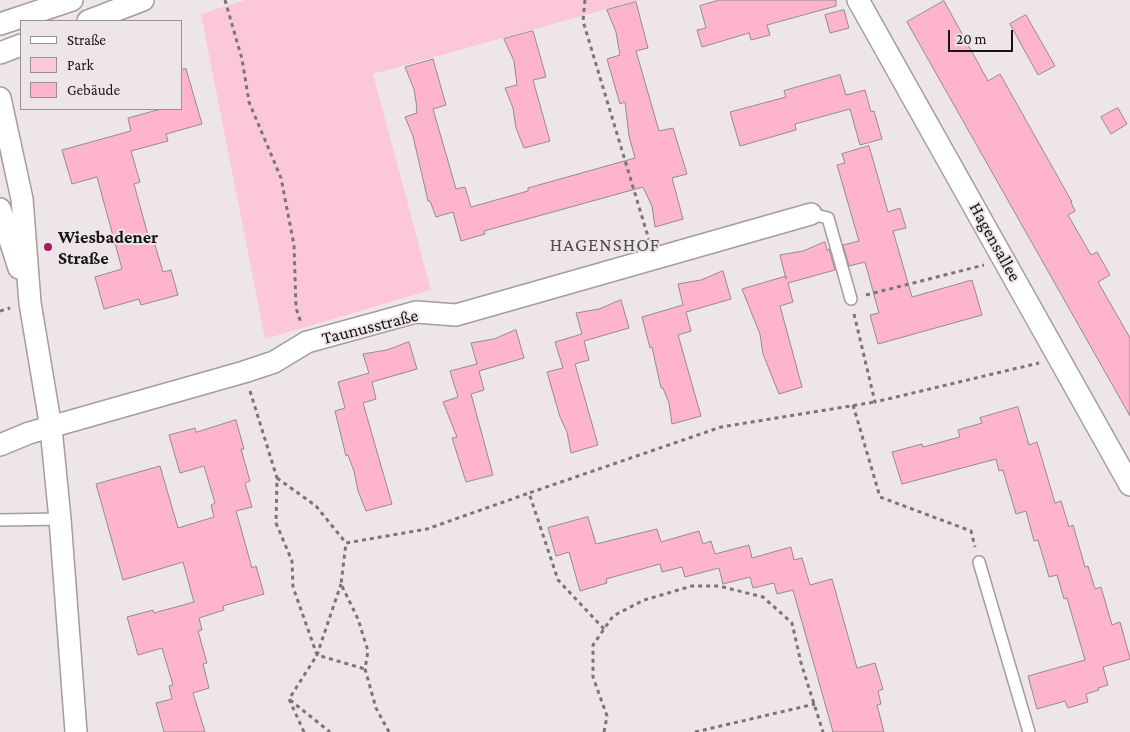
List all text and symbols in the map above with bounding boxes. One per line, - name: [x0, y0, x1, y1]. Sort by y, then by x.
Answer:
- legend: [20, 20, 182, 110]
- scale bar: [950, 20, 1015, 52]
- text: 20 m: [956, 31, 987, 47]
- text: Straße: [67, 32, 106, 48]
- text: Park: [67, 57, 94, 73]
- text: Gebäude: [67, 82, 120, 98]
- street label: Hagensallee: [964, 199, 1026, 285]
- place label: Wiesbadener Straße: [58, 226, 158, 268]
- district label: HAGENSHOF: [549, 234, 661, 256]
- marker: Wiesbadener Straße: [42, 241, 54, 253]
- street label: Taunusstraße: [320, 305, 420, 349]

